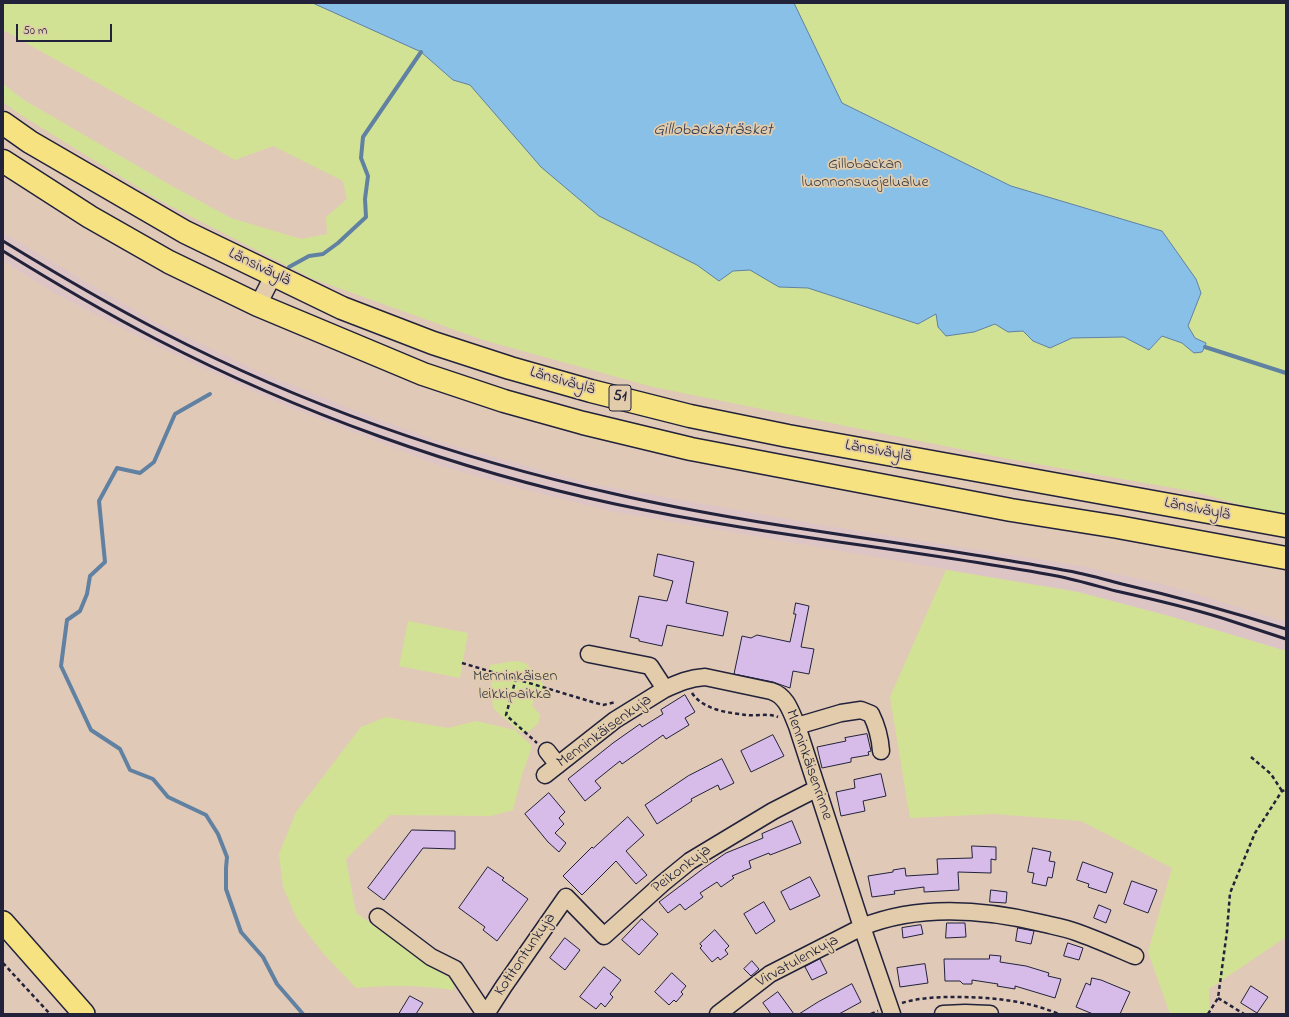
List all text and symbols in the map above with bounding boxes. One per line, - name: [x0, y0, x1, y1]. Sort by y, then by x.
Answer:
- scale bar: [18, 16, 114, 42]
- text: 50 m: [23, 22, 47, 40]
- water label: Gillobackaträsket: [653, 121, 773, 141]
- park label: Gillobackan luonnonsuojelualue: [801, 155, 929, 193]
- street label: Länsiväylä: [225, 245, 293, 291]
- street label: Länsiväylä: [527, 364, 597, 400]
- road number: 51: [609, 385, 631, 411]
- street label: Länsiväylä: [843, 437, 913, 467]
- street label: Länsiväylä: [1162, 494, 1232, 526]
- park label: Menninkäisen leikkipaikka: [473, 667, 557, 705]
- street label: Menninkäisenkuja: [554, 691, 656, 773]
- street label: Menninkäisenrinne: [780, 707, 836, 823]
- street label: Peikonkuja: [648, 841, 716, 899]
- street label: Kotitontunkuja: [491, 910, 561, 1000]
- street label: Virvatulenkuja: [753, 932, 843, 992]

